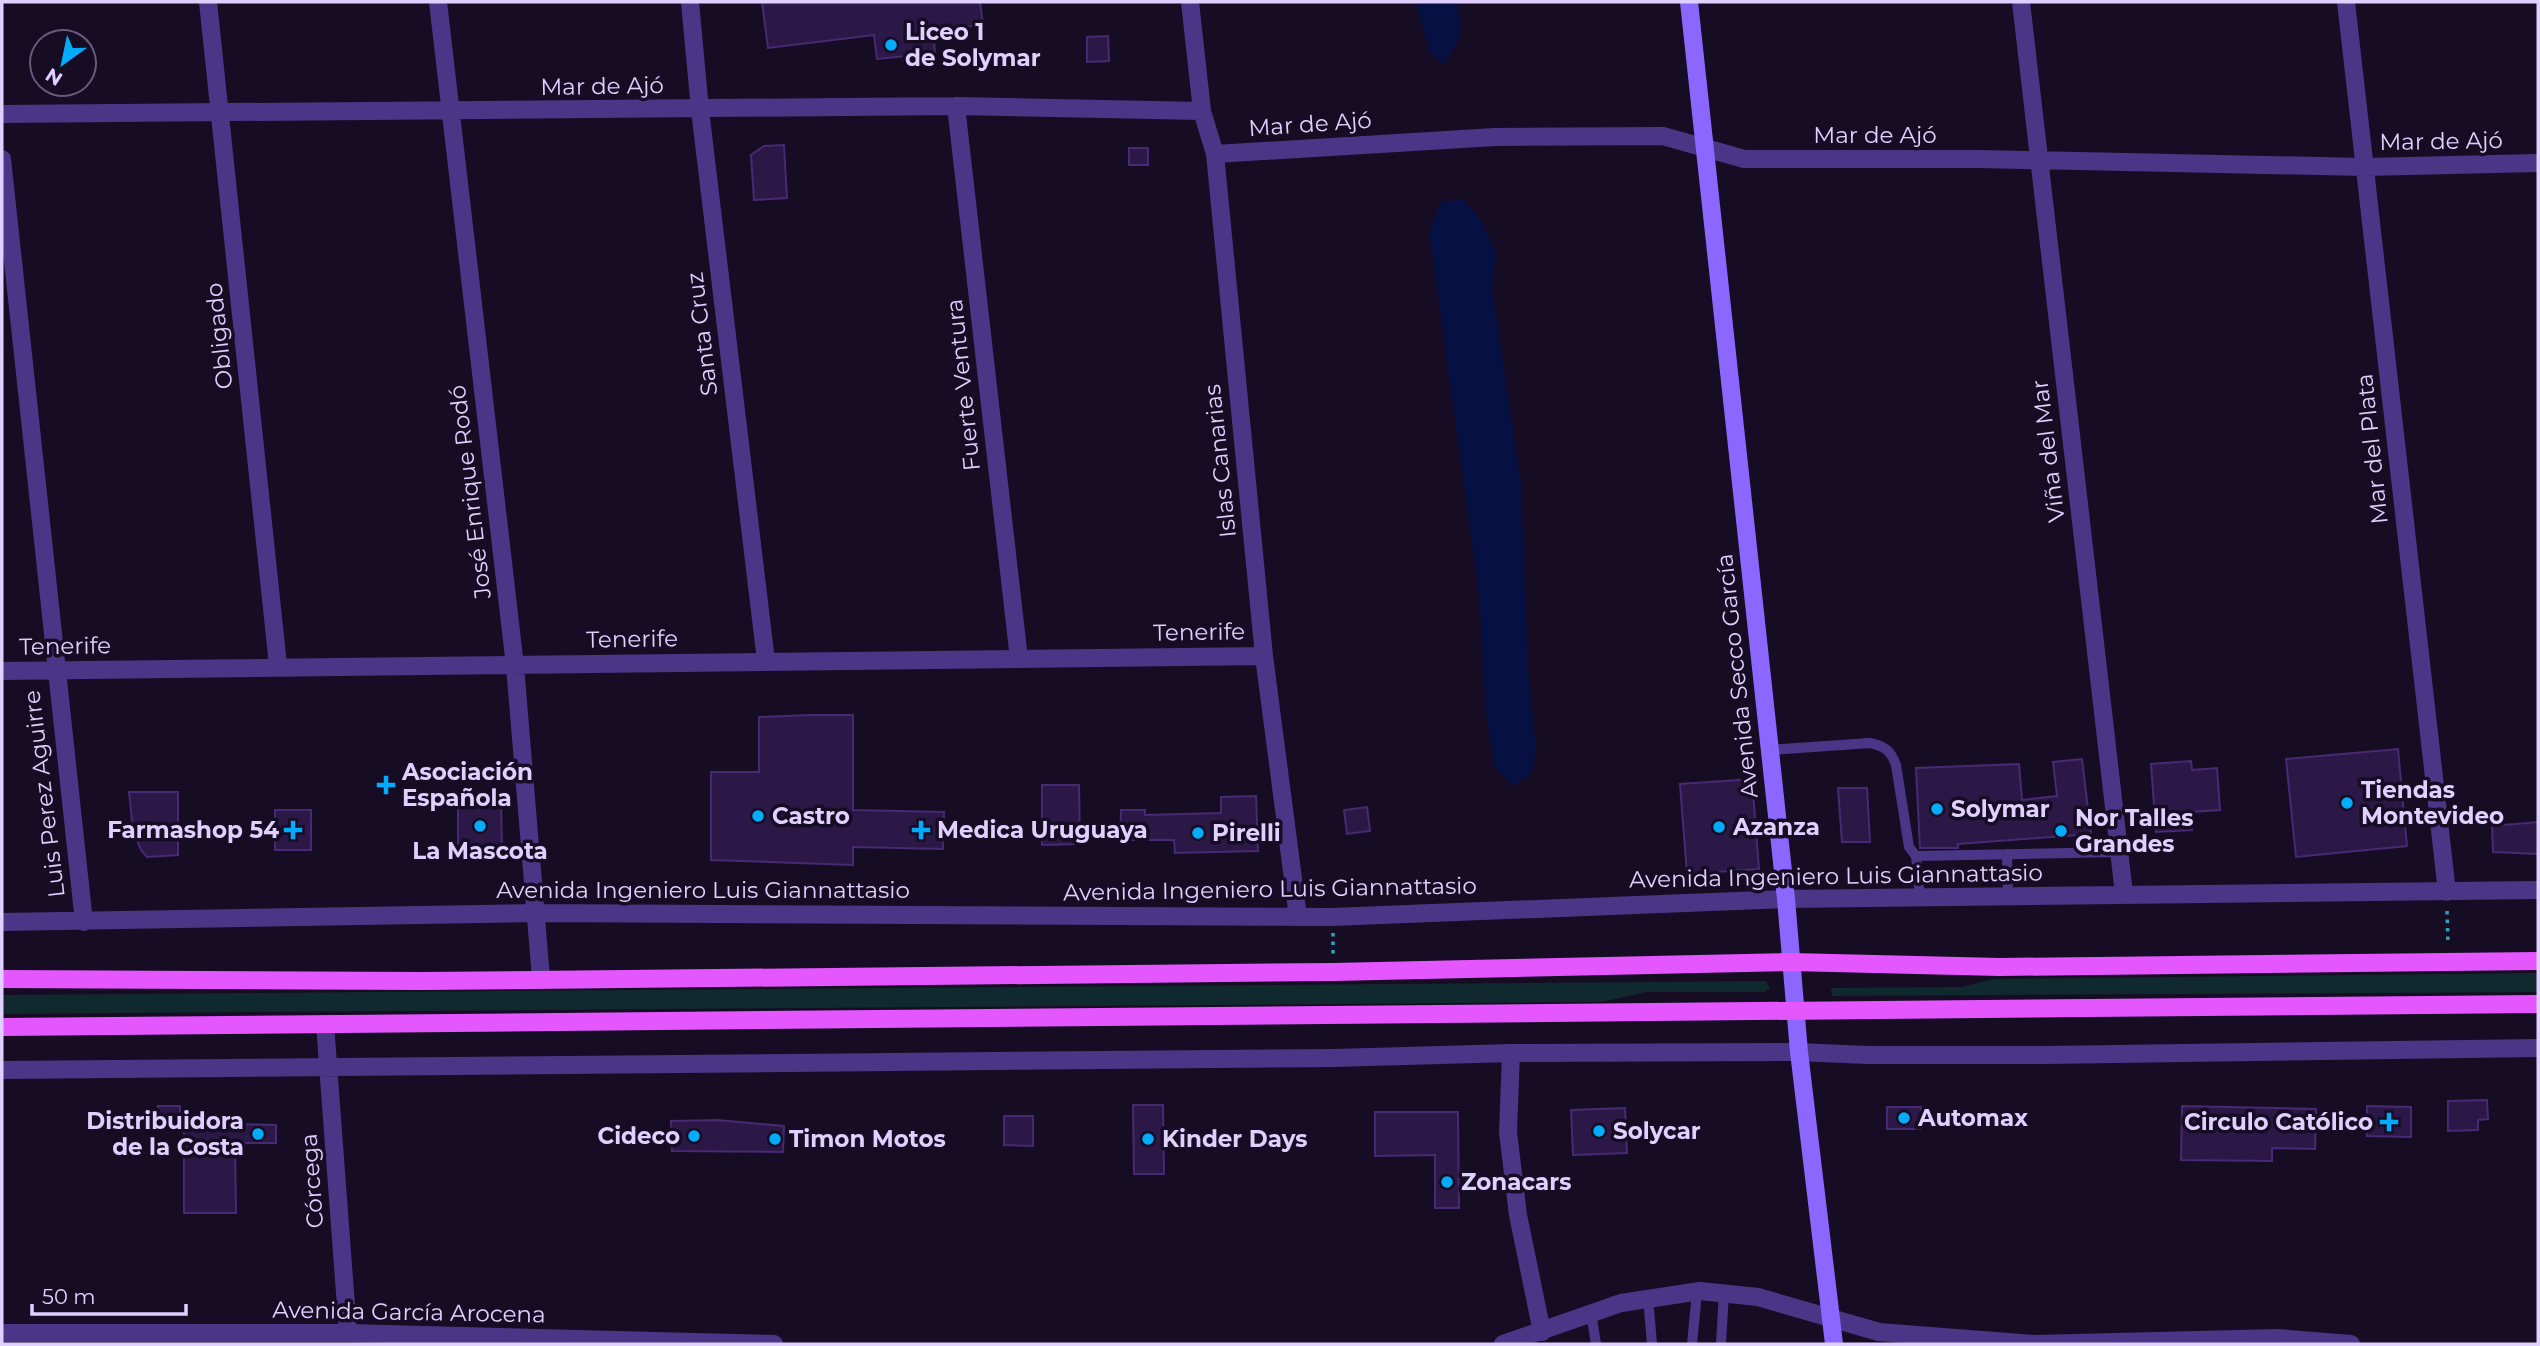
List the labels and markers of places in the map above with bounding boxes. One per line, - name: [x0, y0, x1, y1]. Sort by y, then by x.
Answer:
- place label: Liceo 1 de Solymar: [905, 18, 1041, 72]
- marker: Liceo 1 de Solymar: [883, 37, 899, 53]
- place label: Asociación Española: [401, 758, 533, 812]
- marker: Asociación Española: [376, 775, 396, 795]
- place label: Tiendas Montevideo: [2361, 776, 2504, 830]
- place label: Solymar: [1951, 795, 2050, 823]
- marker: Tiendas Montevideo: [2339, 795, 2355, 811]
- marker: Solymar: [1929, 801, 1945, 817]
- place label: Castro: [772, 802, 850, 830]
- place label: Nor Talles Grandes: [2075, 804, 2193, 858]
- marker: Castro: [750, 808, 766, 824]
- place label: Azanza: [1732, 813, 1820, 841]
- place label: Farmashop 54: [107, 816, 279, 844]
- place label: Medica Uruguaya: [937, 816, 1148, 844]
- marker: La Mascota: [472, 818, 488, 834]
- place label: Pirelli: [1212, 819, 1281, 847]
- marker: Azanza: [1711, 819, 1727, 835]
- marker: Medica Uruguaya: [911, 820, 931, 840]
- marker: Farmashop 54: [285, 822, 301, 838]
- marker: Nor Talles Grandes: [2053, 823, 2069, 839]
- marker: Pirelli: [1190, 825, 1206, 841]
- place label: La Mascota: [412, 837, 548, 865]
- place label: Automax: [1917, 1104, 2028, 1132]
- place label: Distribuidora de la Costa: [86, 1107, 244, 1161]
- place label: Circulo Católico: [2184, 1108, 2373, 1136]
- marker: Automax: [1896, 1110, 1912, 1126]
- marker: Circulo Católico: [2379, 1112, 2399, 1132]
- place label: Solycar: [1613, 1117, 1701, 1145]
- place label: Cideco: [597, 1122, 680, 1150]
- marker: Solycar: [1591, 1123, 1607, 1139]
- place label: Timon Motos: [789, 1125, 946, 1153]
- place label: Kinder Days: [1162, 1125, 1308, 1153]
- marker: Distribuidora de la Costa: [250, 1126, 266, 1142]
- marker: Cideco: [686, 1128, 702, 1144]
- marker: Timon Motos: [767, 1131, 783, 1147]
- marker: Kinder Days: [1140, 1131, 1156, 1147]
- place label: Zonacars: [1461, 1168, 1571, 1196]
- marker: Zonacars: [1439, 1174, 1455, 1190]

